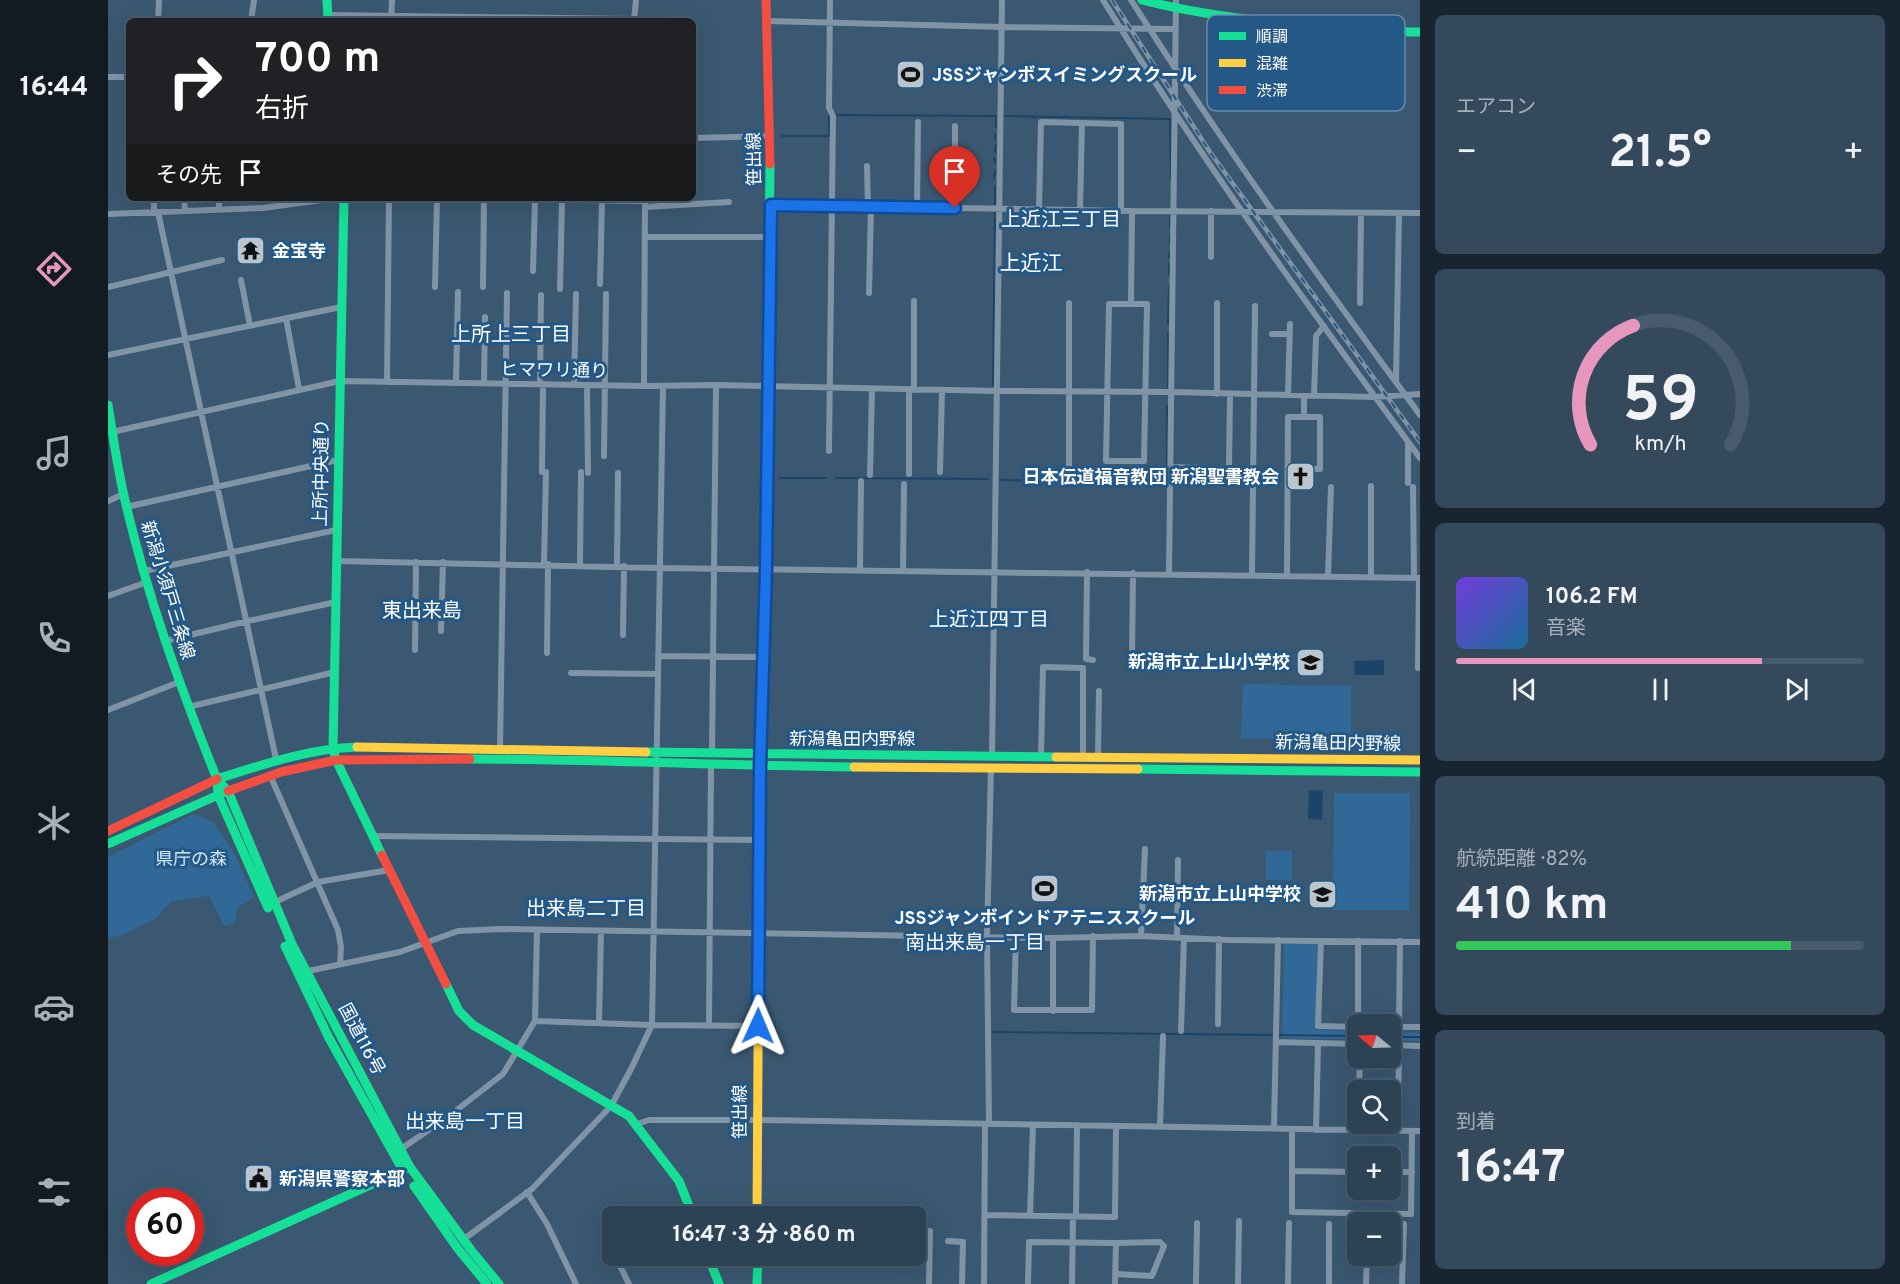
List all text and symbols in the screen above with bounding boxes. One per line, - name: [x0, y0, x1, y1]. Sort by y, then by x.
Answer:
- legend: [1207, 15, 1405, 111]
- text: 順調: [1256, 28, 1288, 48]
- text: 700 m: [255, 34, 380, 87]
- icon: right: [156, 42, 234, 120]
- text: 混雑: [1256, 55, 1288, 75]
- sports icon: JSSジャンボスイミングスクール: [895, 59, 927, 91]
- place label: JSSジャンボスイミングスクール: [932, 65, 1197, 88]
- text: 16:44: [20, 71, 88, 105]
- text: 渋滞: [1256, 82, 1288, 102]
- text: 右折: [255, 93, 309, 127]
- text: エアコン: [1456, 95, 1536, 121]
- text: 21.5°: [1609, 126, 1711, 183]
- street label: 笹出線: [744, 132, 767, 186]
- text: −: [1456, 133, 1477, 175]
- text: +: [1843, 133, 1864, 175]
- pin: [929, 146, 980, 208]
- icon: arrive: [938, 155, 971, 188]
- icon: arrive: [234, 156, 267, 189]
- text: その先: [156, 163, 222, 190]
- district label: 上近江三丁目: [1001, 208, 1121, 234]
- temple icon: 金宝寺: [235, 235, 267, 267]
- place label: 金宝寺: [272, 241, 326, 264]
- icon: directions: [33, 248, 75, 290]
- district label: 上近江: [1000, 251, 1063, 278]
- district label: 上所上三丁目: [451, 323, 571, 349]
- street label: ヒマワリ通り: [500, 359, 608, 384]
- text: 59: [1622, 364, 1698, 443]
- street label: 上所中央通り: [310, 419, 335, 527]
- icon: music: [33, 432, 75, 474]
- text: km/h: [1634, 432, 1686, 459]
- church icon: 日本伝道福音教団 新潟聖書教会: [1284, 461, 1316, 493]
- place label: 日本伝道福音教団 新潟聖書教会: [1023, 467, 1279, 490]
- street label: 新潟小須戸三条線: [135, 518, 199, 663]
- text: 106.2 FM: [1546, 584, 1638, 611]
- district label: 東出来島: [382, 599, 462, 625]
- district label: 上近江四丁目: [929, 608, 1049, 634]
- text: 音楽: [1546, 616, 1586, 642]
- icon: phone: [33, 617, 75, 659]
- school or university icon: 新潟市立上山小学校: [1295, 646, 1327, 678]
- place label: 新潟市立上山小学校: [1128, 652, 1290, 675]
- icon: previous: [1508, 673, 1541, 706]
- icon: pause: [1644, 673, 1677, 706]
- icon: next: [1780, 673, 1813, 706]
- street label: 新潟亀田内野線: [789, 729, 915, 752]
- street label: 新潟亀田内野線: [1275, 732, 1401, 757]
- icon: climate: [33, 802, 75, 844]
- text: 航続距離 · 82%: [1456, 847, 1587, 873]
- park label: 県庁の森: [155, 849, 227, 872]
- sports icon: JSSジャンボインドアテニススクール: [1029, 873, 1061, 905]
- school or university icon: 新潟市立上山中学校: [1306, 878, 1338, 910]
- text: 410 km: [1456, 878, 1608, 935]
- place label: 新潟市立上山中学校: [1139, 884, 1301, 907]
- district label: 出来島二丁目: [526, 897, 646, 923]
- place label: JSSジャンボインドアテニススクール: [894, 908, 1196, 931]
- district label: 南出来島一丁目: [905, 931, 1045, 957]
- icon: car: [33, 986, 75, 1028]
- position arrow: [726, 994, 790, 1058]
- street label: 国道116号: [332, 1000, 389, 1080]
- north arrow: [1347, 1014, 1401, 1068]
- map controls: [1347, 1014, 1401, 1266]
- button: search: [1347, 1080, 1401, 1134]
- street label: 笹出線: [730, 1085, 753, 1139]
- district label: 出来島一丁目: [405, 1110, 525, 1136]
- text: 到着: [1456, 1110, 1496, 1136]
- text: 16:47: [1456, 1141, 1566, 1198]
- button: +: [1347, 1146, 1401, 1200]
- public building icon: 新潟県警察本部: [242, 1163, 274, 1195]
- place label: 新潟県警察本部: [279, 1169, 405, 1192]
- icon: filters: [33, 1171, 75, 1213]
- speed limit sign: 60: [126, 1188, 204, 1266]
- button: −: [1347, 1212, 1401, 1266]
- text: 16:47 · 3 分 · 860 m: [673, 1222, 855, 1249]

